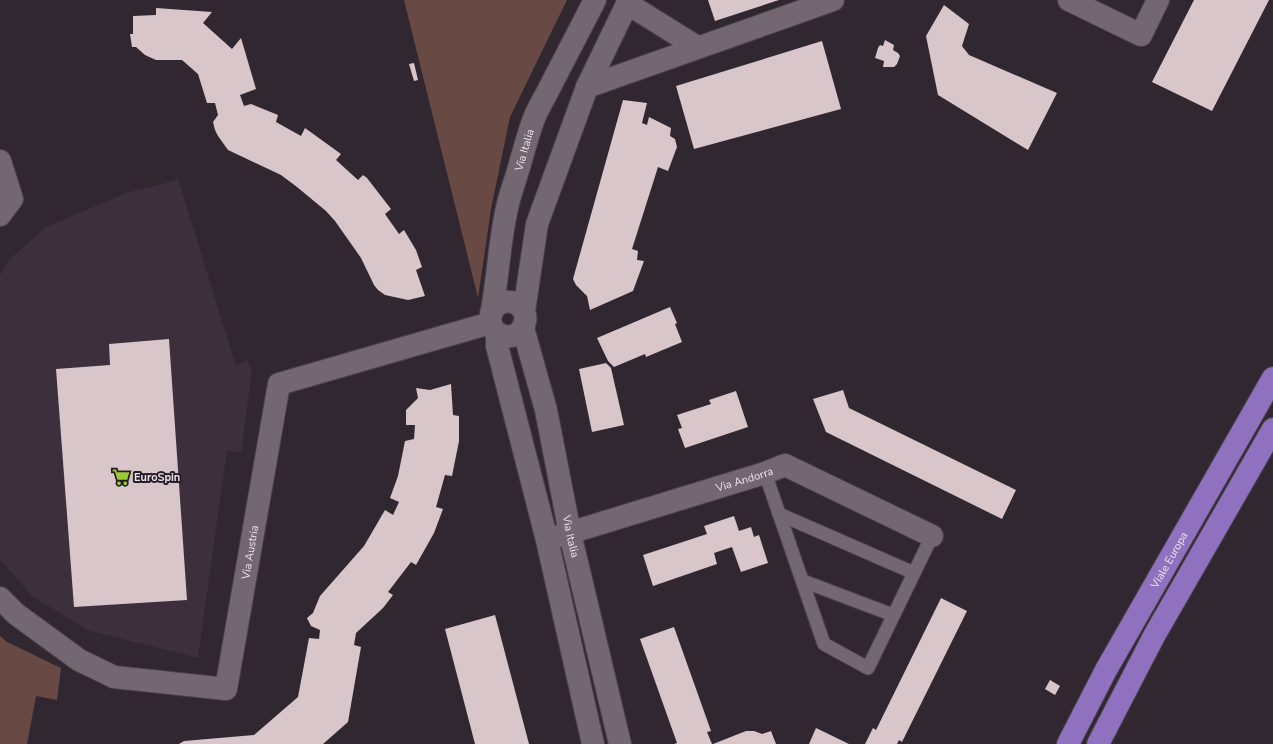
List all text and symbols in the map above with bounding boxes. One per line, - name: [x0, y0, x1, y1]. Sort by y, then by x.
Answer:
- street label: Via Italia: [511, 127, 537, 174]
- street label: Via Andorra: [713, 463, 775, 495]
- supermarket icon: EuroSpin: [111, 467, 131, 487]
- place label: EuroSpin: [134, 470, 180, 485]
- street label: Via Italia: [559, 513, 583, 559]
- street label: Via Austria: [238, 524, 262, 581]
- street label: Viale Europa: [1146, 529, 1191, 592]

